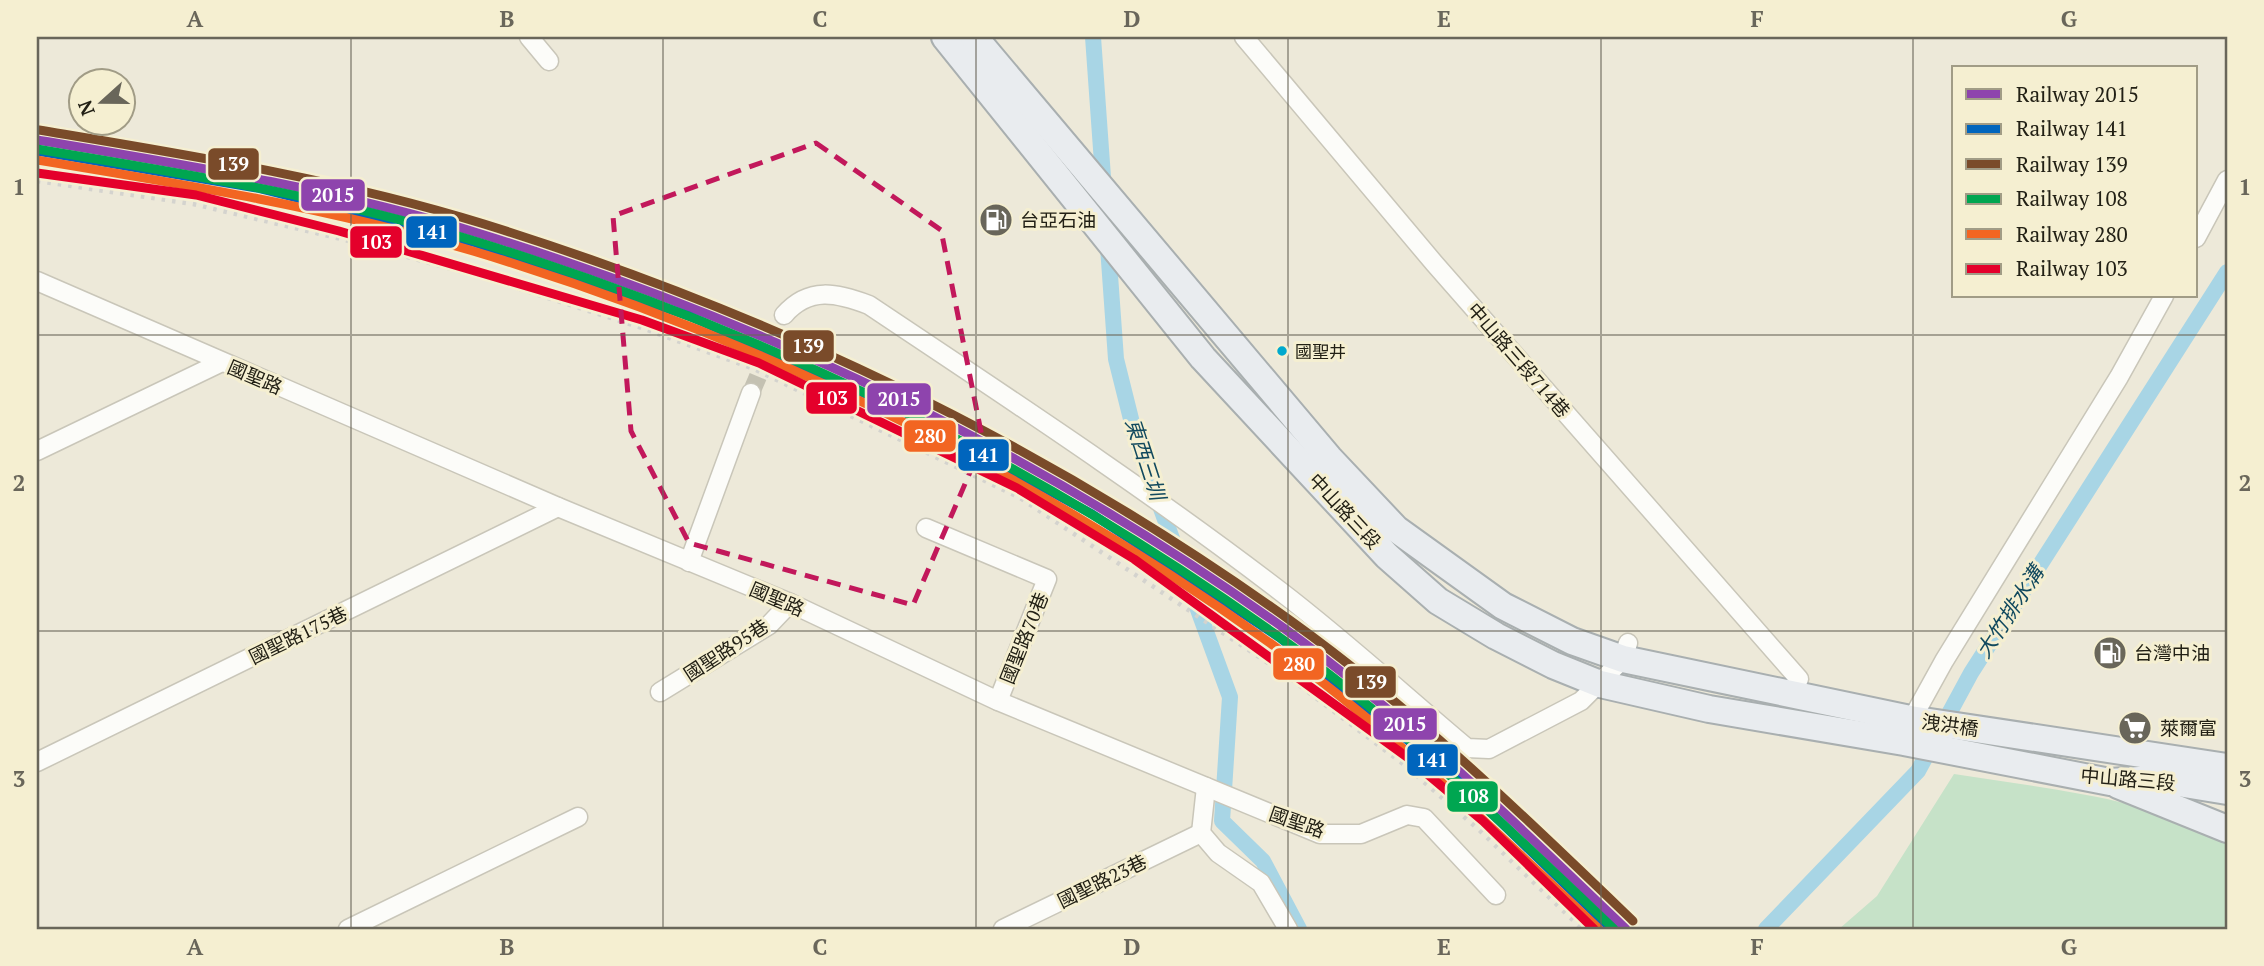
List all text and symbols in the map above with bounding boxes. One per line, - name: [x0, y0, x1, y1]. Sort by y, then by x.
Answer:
- text: A: [187, 3, 204, 34]
- text: B: [500, 3, 515, 34]
- text: C: [813, 3, 828, 34]
- text: D: [1124, 3, 1141, 34]
- text: E: [1437, 3, 1451, 34]
- text: F: [1750, 3, 1764, 34]
- text: G: [2061, 3, 2078, 34]
- north arrow: [66, 66, 136, 136]
- legend: [1952, 66, 2198, 298]
- text: Railway 2015: [2016, 80, 2139, 108]
- text: N: [71, 97, 100, 119]
- text: Railway 141: [2016, 114, 2128, 142]
- line badge: 139: [207, 147, 260, 181]
- text: Railway 139: [2016, 150, 2128, 178]
- text: 139: [217, 151, 249, 176]
- text: 1: [13, 171, 26, 202]
- text: 1: [2239, 171, 2252, 202]
- line badge: 2015: [300, 178, 366, 212]
- text: 2015: [312, 182, 354, 207]
- text: Railway 108: [2016, 184, 2128, 212]
- fuel station icon: 台亞石油: [977, 201, 1015, 239]
- place label: 台亞石油: [1020, 207, 1096, 232]
- line badge: 141: [405, 215, 458, 249]
- text: 141: [416, 219, 448, 244]
- text: Railway 280: [2016, 220, 2128, 248]
- line badge: 103: [349, 225, 403, 259]
- text: 103: [360, 229, 392, 254]
- text: Railway 103: [2016, 254, 2128, 282]
- street label: 中山路三段714巷: [1463, 297, 1576, 422]
- line badge: 139: [782, 329, 835, 363]
- text: 139: [792, 333, 824, 358]
- place label: 國聖井: [1295, 340, 1346, 363]
- marker: 國聖井: [1275, 344, 1289, 358]
- street label: 國聖路: [224, 354, 286, 399]
- line badge: 103: [805, 381, 858, 415]
- line badge: 2015: [866, 382, 932, 416]
- text: 103: [816, 385, 848, 410]
- text: 2015: [878, 386, 920, 411]
- water label: 東西三圳: [1120, 414, 1173, 506]
- line badge: 280: [903, 419, 957, 453]
- text: 280: [914, 423, 946, 448]
- line badge: 141: [957, 438, 1010, 472]
- text: 141: [967, 442, 999, 467]
- text: 2: [13, 467, 26, 498]
- street label: 中山路三段: [1304, 467, 1387, 554]
- text: 2: [2239, 467, 2252, 498]
- water label: 大竹排水溝: [1969, 557, 2051, 663]
- street label: 國聖路: [746, 576, 808, 621]
- street label: 國聖路70巷: [994, 589, 1053, 687]
- street label: 國聖路175巷: [244, 600, 351, 669]
- street label: 國聖路95巷: [679, 613, 773, 686]
- fuel station icon: 台灣中油: [2091, 634, 2129, 672]
- place label: 台灣中油: [2134, 640, 2210, 665]
- line badge: 280: [1272, 647, 1325, 681]
- text: 280: [1283, 651, 1315, 676]
- line badge: 139: [1344, 665, 1397, 699]
- text: 139: [1355, 669, 1387, 694]
- line badge: 2015: [1372, 707, 1438, 741]
- street label: 洩洪橋: [1920, 708, 1980, 741]
- supermarket icon: 萊爾富: [2116, 709, 2154, 747]
- text: 2015: [1384, 711, 1426, 736]
- place label: 萊爾富: [2160, 715, 2217, 740]
- line badge: 141: [1406, 743, 1459, 777]
- text: 141: [1416, 747, 1448, 772]
- street label: 中山路三段: [2080, 762, 2176, 795]
- text: 3: [13, 763, 26, 794]
- text: 3: [2239, 763, 2252, 794]
- line badge: 108: [1446, 780, 1499, 813]
- text: 108: [1457, 783, 1489, 808]
- street label: 國聖路: [1266, 800, 1328, 843]
- street label: 國聖路23巷: [1053, 848, 1151, 913]
- text: A: [187, 931, 204, 962]
- text: B: [500, 931, 515, 962]
- text: C: [813, 931, 828, 962]
- text: D: [1124, 931, 1141, 962]
- text: E: [1437, 931, 1451, 962]
- text: F: [1750, 931, 1764, 962]
- text: G: [2061, 931, 2078, 962]

